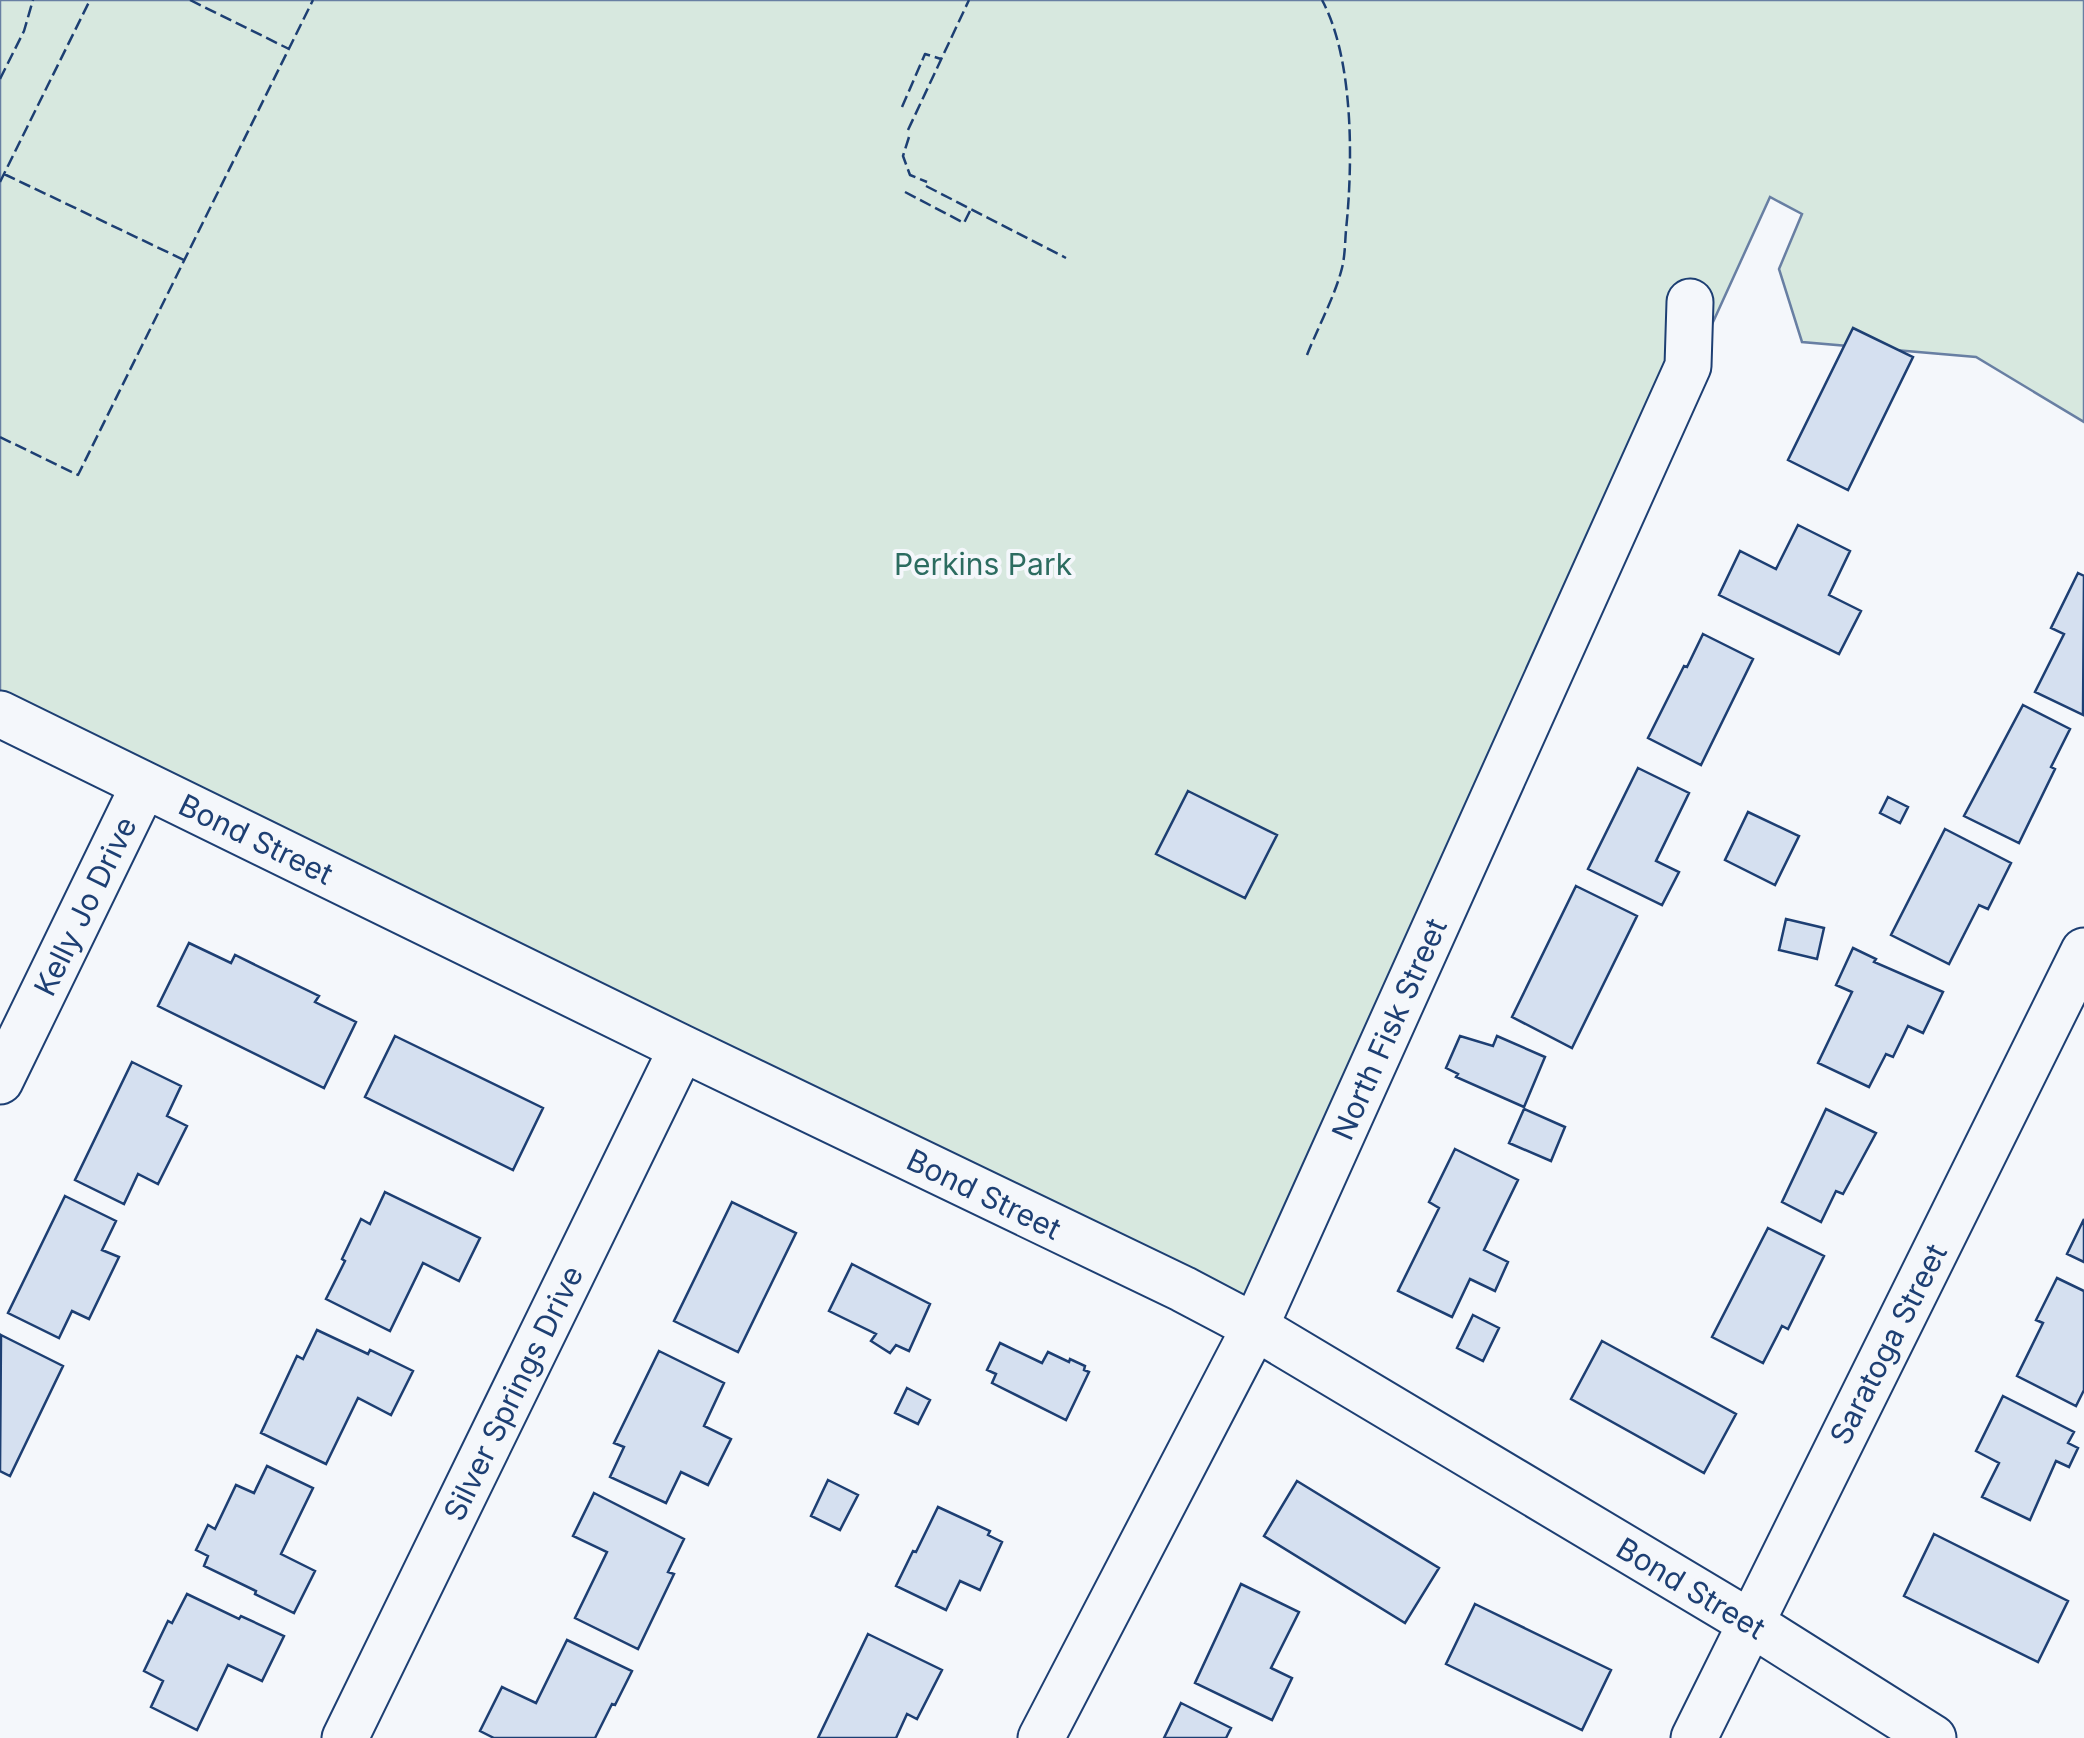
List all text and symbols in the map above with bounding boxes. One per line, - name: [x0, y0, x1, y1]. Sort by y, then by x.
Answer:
- park label: Perkins Park: [894, 546, 1073, 582]
- street label: Bond Street: [173, 786, 339, 892]
- street label: Kelly Jo Drive: [26, 811, 144, 1001]
- street label: North Fisk Street: [1324, 912, 1454, 1145]
- street label: Bond Street: [901, 1141, 1067, 1247]
- street label: Saratoga Street: [1822, 1238, 1954, 1450]
- street label: Silver Springs Drive: [436, 1260, 590, 1526]
- street label: Bond Street: [1610, 1530, 1772, 1646]

